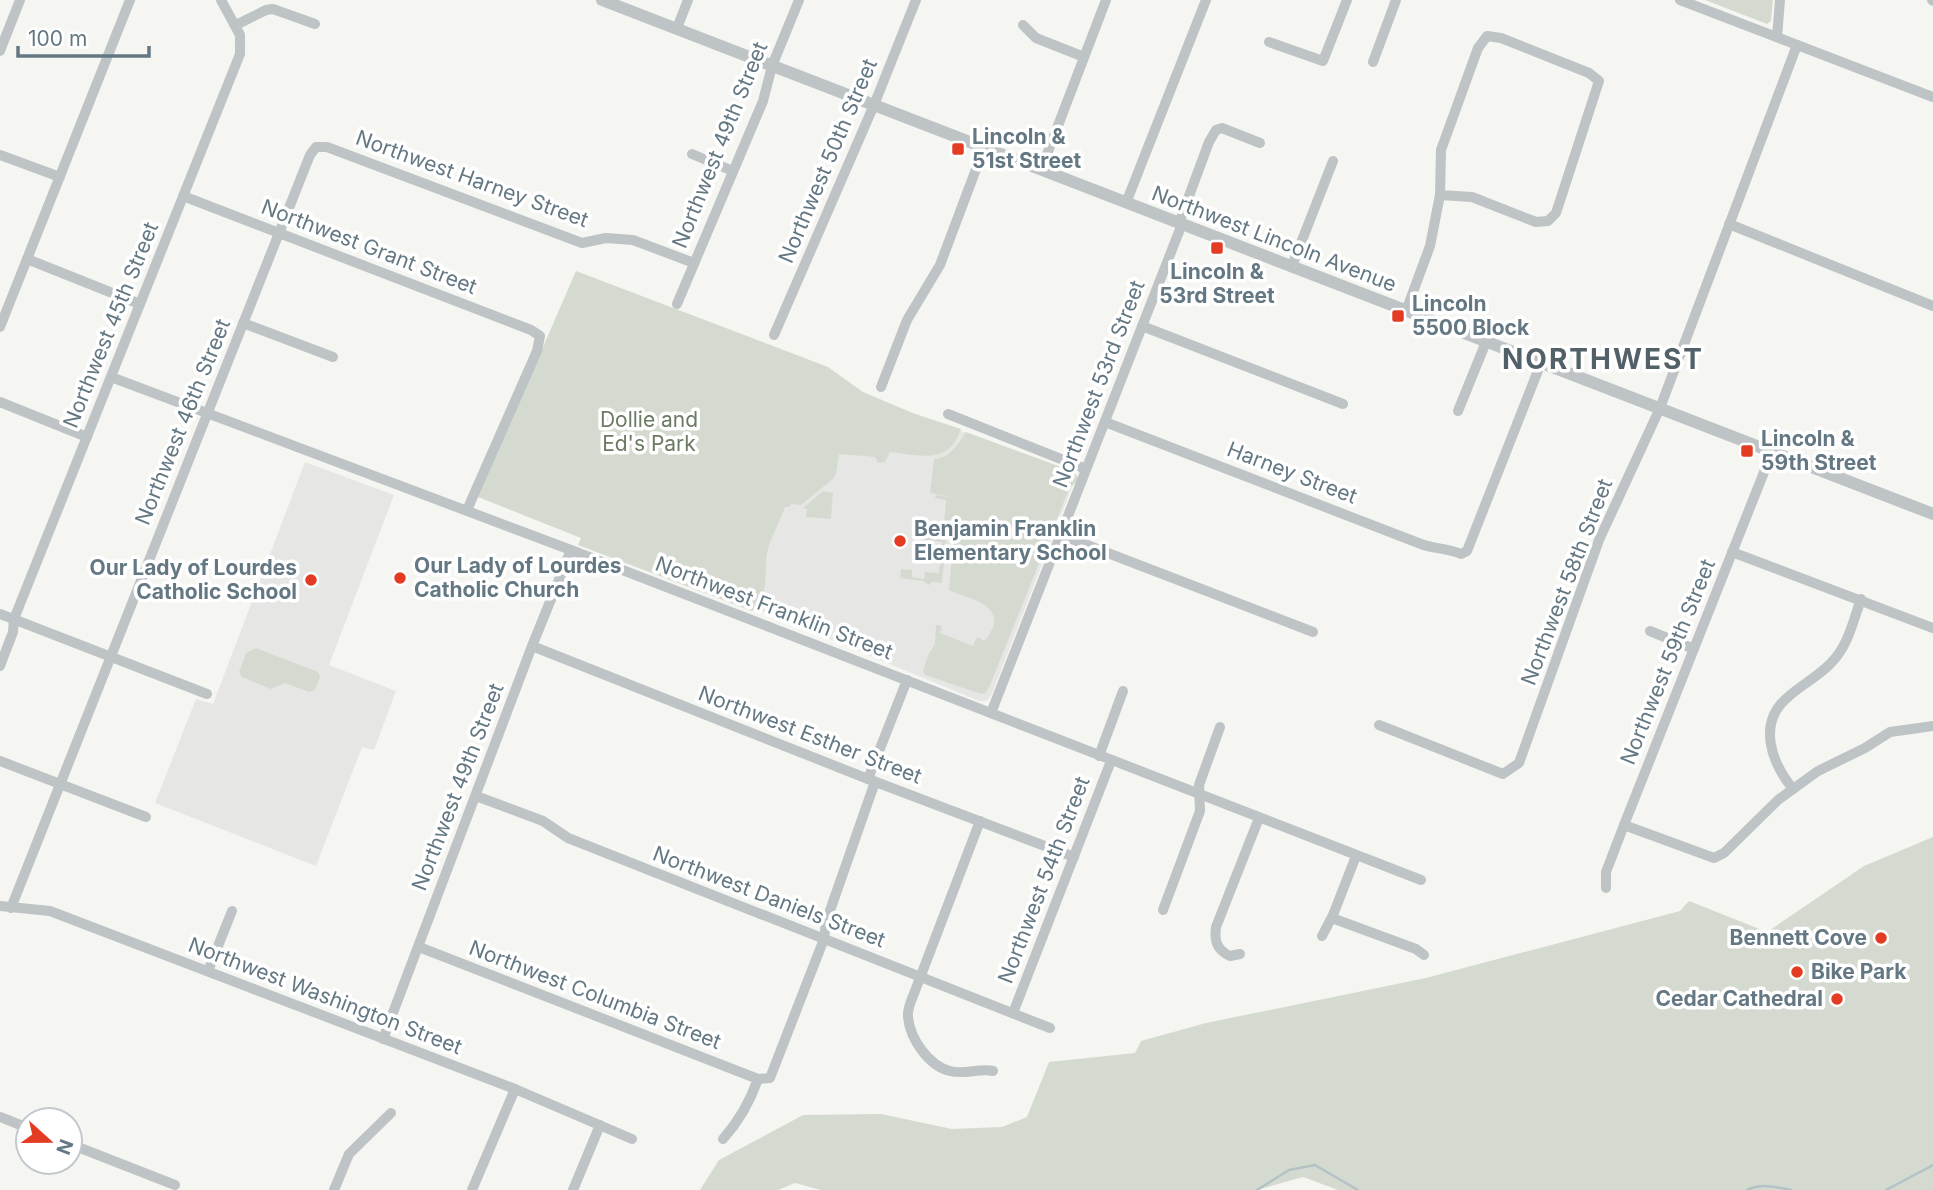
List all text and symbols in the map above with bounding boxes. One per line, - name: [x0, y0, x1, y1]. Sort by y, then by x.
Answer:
- scale bar: [18, 14, 149, 58]
- text: 100 m: [28, 26, 87, 51]
- street label: Northwest 49th Street: [667, 38, 772, 252]
- street label: Northwest 50th Street: [773, 55, 882, 267]
- place label: Lincoln & 51st Street: [972, 124, 1081, 173]
- street label: Northwest Harney Street: [352, 125, 592, 232]
- marker: Lincoln & 51st Street: [950, 141, 966, 157]
- street label: Northwest Lincoln Avenue: [1148, 180, 1400, 297]
- street label: Northwest Grant Street: [258, 194, 481, 299]
- street label: Northwest 45th Street: [58, 218, 163, 431]
- marker: Lincoln & 53rd Street: [1209, 240, 1225, 256]
- place label: Lincoln & 53rd Street: [1159, 259, 1275, 308]
- street label: Northwest 53rd Street: [1047, 276, 1150, 491]
- place label: Lincoln 5500 Block: [1412, 291, 1530, 340]
- marker: Lincoln 5500 Block: [1390, 308, 1406, 324]
- street label: Northwest 46th Street: [130, 315, 235, 528]
- district label: NORTHWEST: [1502, 342, 1704, 376]
- park label: Dollie and Ed's Park: [600, 407, 698, 456]
- place label: Lincoln & 59th Street: [1761, 426, 1877, 475]
- street label: Harney Street: [1224, 436, 1361, 509]
- marker: Lincoln & 59th Street: [1739, 443, 1755, 459]
- street label: Northwest 58th Street: [1516, 475, 1617, 689]
- place label: Benjamin Franklin Elementary School: [914, 516, 1107, 565]
- marker: Benjamin Franklin Elementary School: [892, 533, 908, 549]
- street label: Northwest Franklin Street: [652, 551, 896, 664]
- place label: Our Lady of Lourdes Catholic Church: [414, 553, 622, 602]
- place label: Our Lady of Lourdes Catholic School: [90, 555, 297, 604]
- street label: Northwest 59th Street: [1615, 555, 1720, 768]
- marker: Our Lady of Lourdes Catholic Church: [392, 570, 408, 586]
- marker: Our Lady of Lourdes Catholic School: [303, 572, 319, 588]
- street label: Northwest 49th Street: [406, 679, 509, 894]
- street label: Northwest Esther Street: [695, 680, 925, 789]
- street label: Northwest 54th Street: [993, 773, 1095, 987]
- street label: Northwest Daniels Street: [649, 841, 889, 952]
- place label: Bennett Cove: [1730, 925, 1867, 950]
- marker: Bennett Cove: [1873, 930, 1889, 946]
- street label: Northwest Washington Street: [185, 932, 466, 1059]
- street label: Northwest Columbia Street: [466, 935, 725, 1054]
- place label: Bike Park: [1811, 959, 1907, 984]
- marker: Bike Park: [1789, 964, 1805, 980]
- place label: Cedar Cathedral: [1656, 986, 1823, 1011]
- marker: Cedar Cathedral: [1829, 991, 1845, 1007]
- north arrow: [14, 1106, 84, 1176]
- text: N: [51, 1136, 78, 1158]

